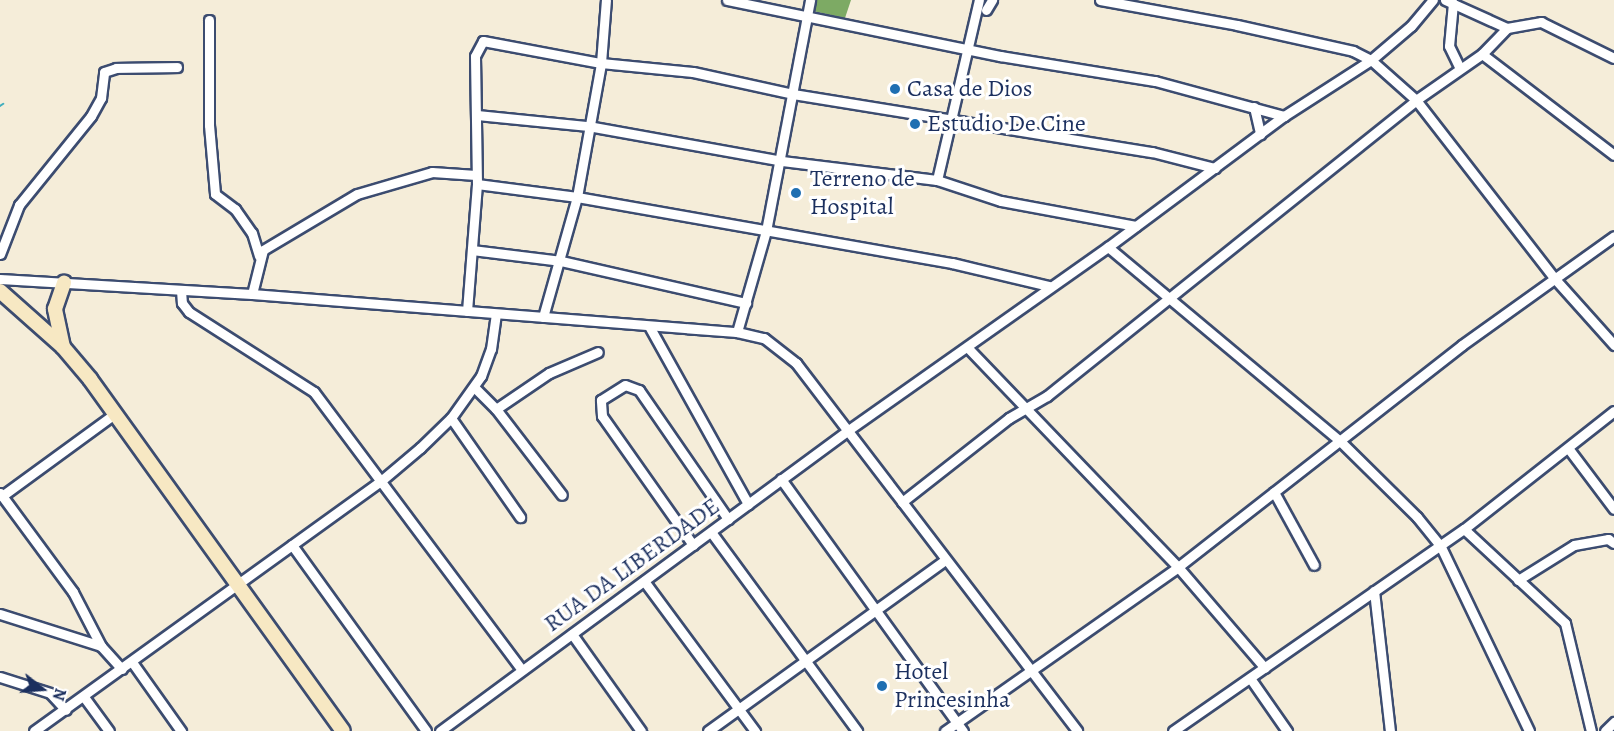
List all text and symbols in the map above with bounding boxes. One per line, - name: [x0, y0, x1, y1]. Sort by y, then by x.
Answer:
- place label: Casa de Dios: [907, 75, 1032, 103]
- marker: Casa de Dios: [888, 82, 902, 96]
- place label: Estudio De Cine: [927, 110, 1086, 138]
- marker: Estudio De Cine: [908, 117, 922, 131]
- place label: Terreno de Hospital: [810, 165, 915, 221]
- marker: Terreno de Hospital: [787, 184, 805, 202]
- street label: RUA DA LIBERDADE: [539, 492, 725, 638]
- place label: Hotel Princesinha: [894, 658, 1010, 714]
- north arrow: [12, 659, 72, 719]
- marker: Hotel Princesinha: [875, 679, 889, 693]
- text: N: [47, 685, 71, 703]

